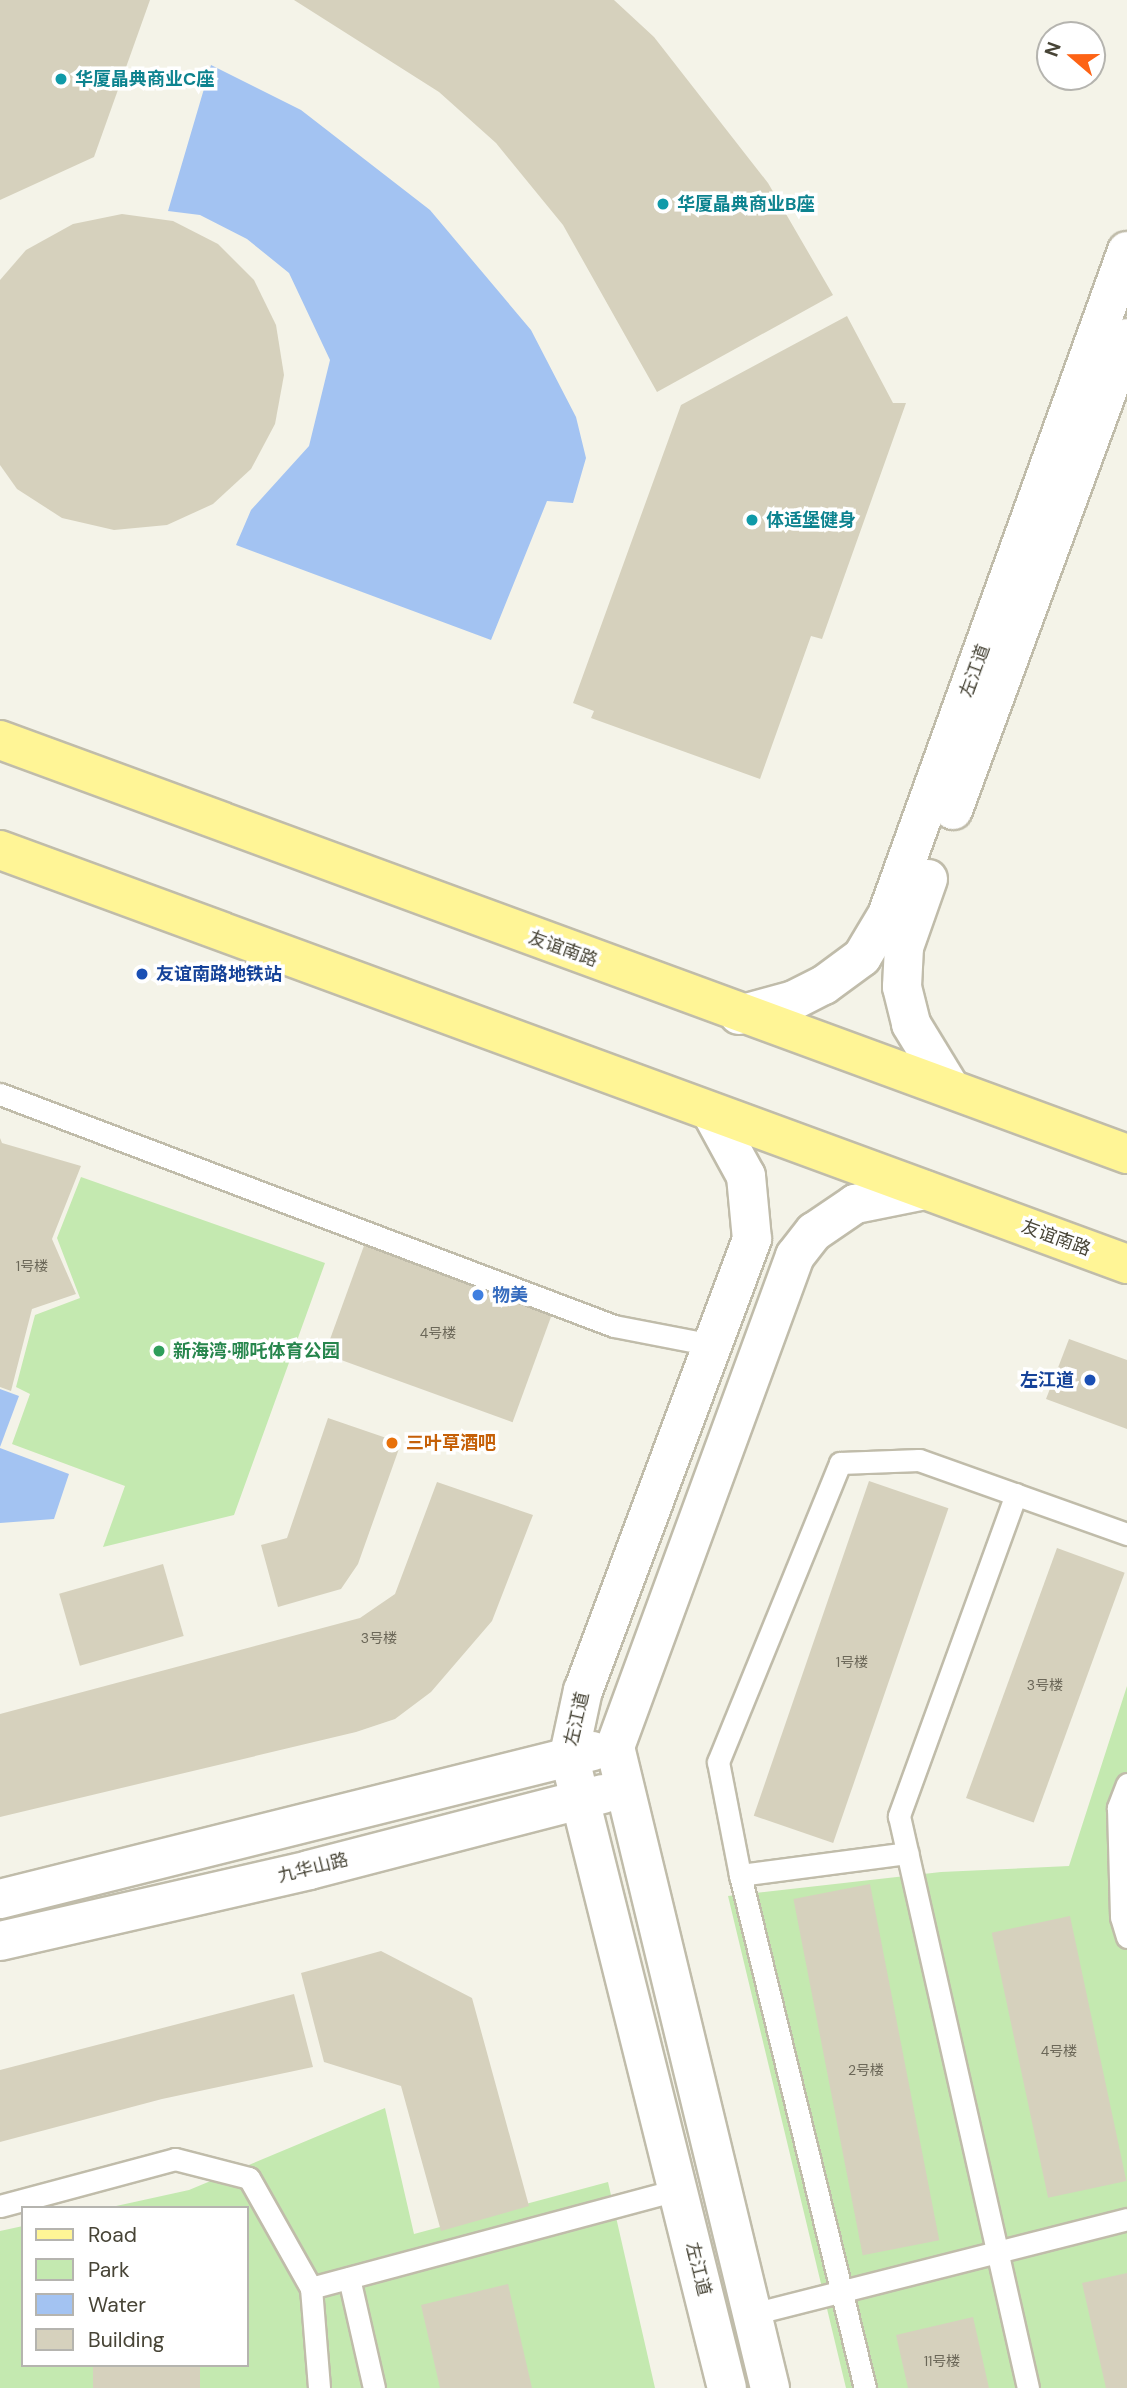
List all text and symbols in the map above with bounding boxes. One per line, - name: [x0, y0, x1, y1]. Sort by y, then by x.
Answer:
- north arrow: [1036, 21, 1106, 91]
- text: N: [1039, 39, 1067, 60]
- place label: 华厦晶典商业C座: [75, 68, 214, 90]
- marker: 华厦晶典商业C座: [53, 71, 69, 87]
- place label: 华厦晶典商业B座: [677, 193, 814, 215]
- marker: 华厦晶典商业B座: [655, 196, 671, 212]
- place label: 体适堡健身: [766, 509, 856, 531]
- marker: 体适堡健身: [744, 512, 760, 528]
- street label: 左江道: [956, 642, 994, 700]
- street label: 友谊南路: [525, 927, 601, 971]
- place label: 友谊南路地铁站: [156, 963, 282, 985]
- marker: 友谊南路地铁站: [134, 966, 150, 982]
- street label: 友谊南路: [1018, 1216, 1094, 1260]
- house number: 1号楼: [16, 1258, 48, 1274]
- place label: 物美: [492, 1284, 528, 1306]
- marker: 物美: [470, 1287, 486, 1303]
- house number: 4号楼: [420, 1325, 456, 1341]
- place label: 新海湾·哪吒体育公园: [173, 1340, 340, 1362]
- marker: 新海湾·哪吒体育公园: [151, 1343, 167, 1359]
- place label: 左江道: [1020, 1369, 1074, 1391]
- marker: 左江道: [1080, 1370, 1100, 1390]
- place label: 三叶草酒吧: [406, 1432, 496, 1454]
- marker: 三叶草酒吧: [384, 1435, 400, 1451]
- house number: 3号楼: [361, 1630, 397, 1646]
- house number: 1号楼: [836, 1654, 868, 1670]
- house number: 3号楼: [1027, 1677, 1063, 1693]
- street label: 左江道: [560, 1690, 594, 1748]
- street label: 九华山路: [275, 1849, 351, 1887]
- house number: 4号楼: [1041, 2043, 1077, 2059]
- house number: 2号楼: [848, 2062, 884, 2078]
- legend: [21, 2206, 248, 2367]
- text: Road: [88, 2221, 137, 2249]
- street label: 左江道: [681, 2240, 715, 2298]
- text: Park: [88, 2256, 129, 2284]
- text: Water: [88, 2291, 146, 2319]
- text: Building: [88, 2326, 164, 2354]
- house number: 11号楼: [924, 2353, 960, 2369]

